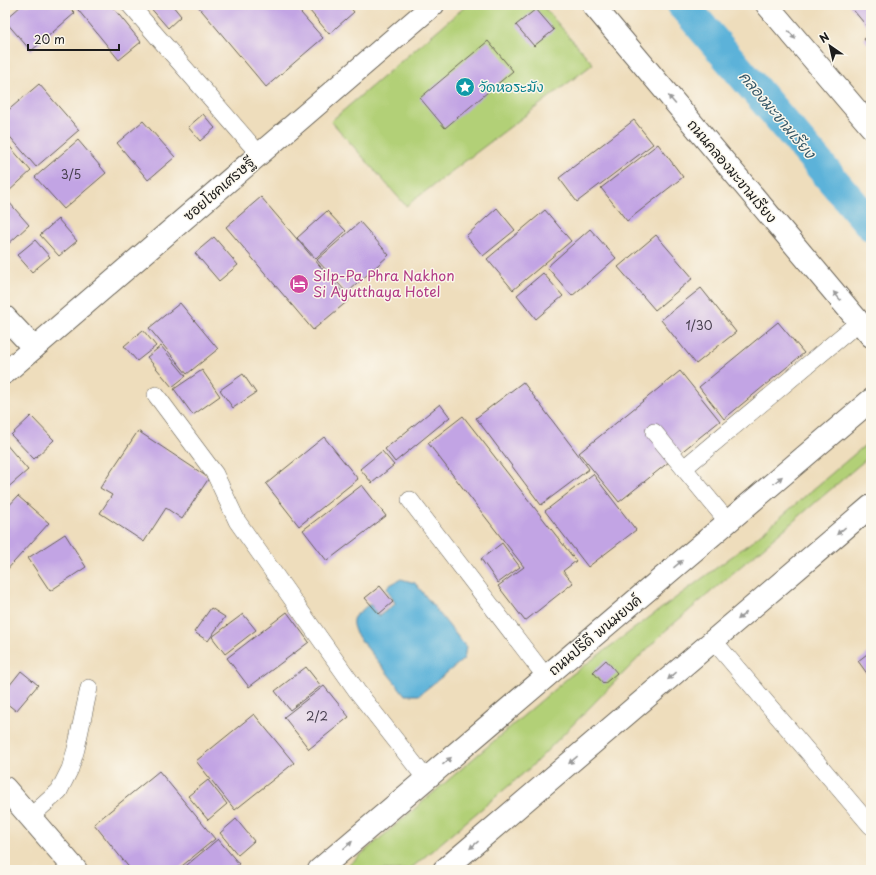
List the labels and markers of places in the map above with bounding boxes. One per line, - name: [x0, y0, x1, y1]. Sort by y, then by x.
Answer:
- place icon: วัดหอระฆัง: [454, 76, 476, 98]
- place label: วัดหอระฆัง: [479, 76, 544, 97]
- place label: Silp-Pa Phra Nakhon Si Ayutthaya Hotel: [313, 265, 455, 302]
- hotel icon: Silp-Pa Phra Nakhon Si Ayutthaya Hotel: [288, 273, 310, 295]

